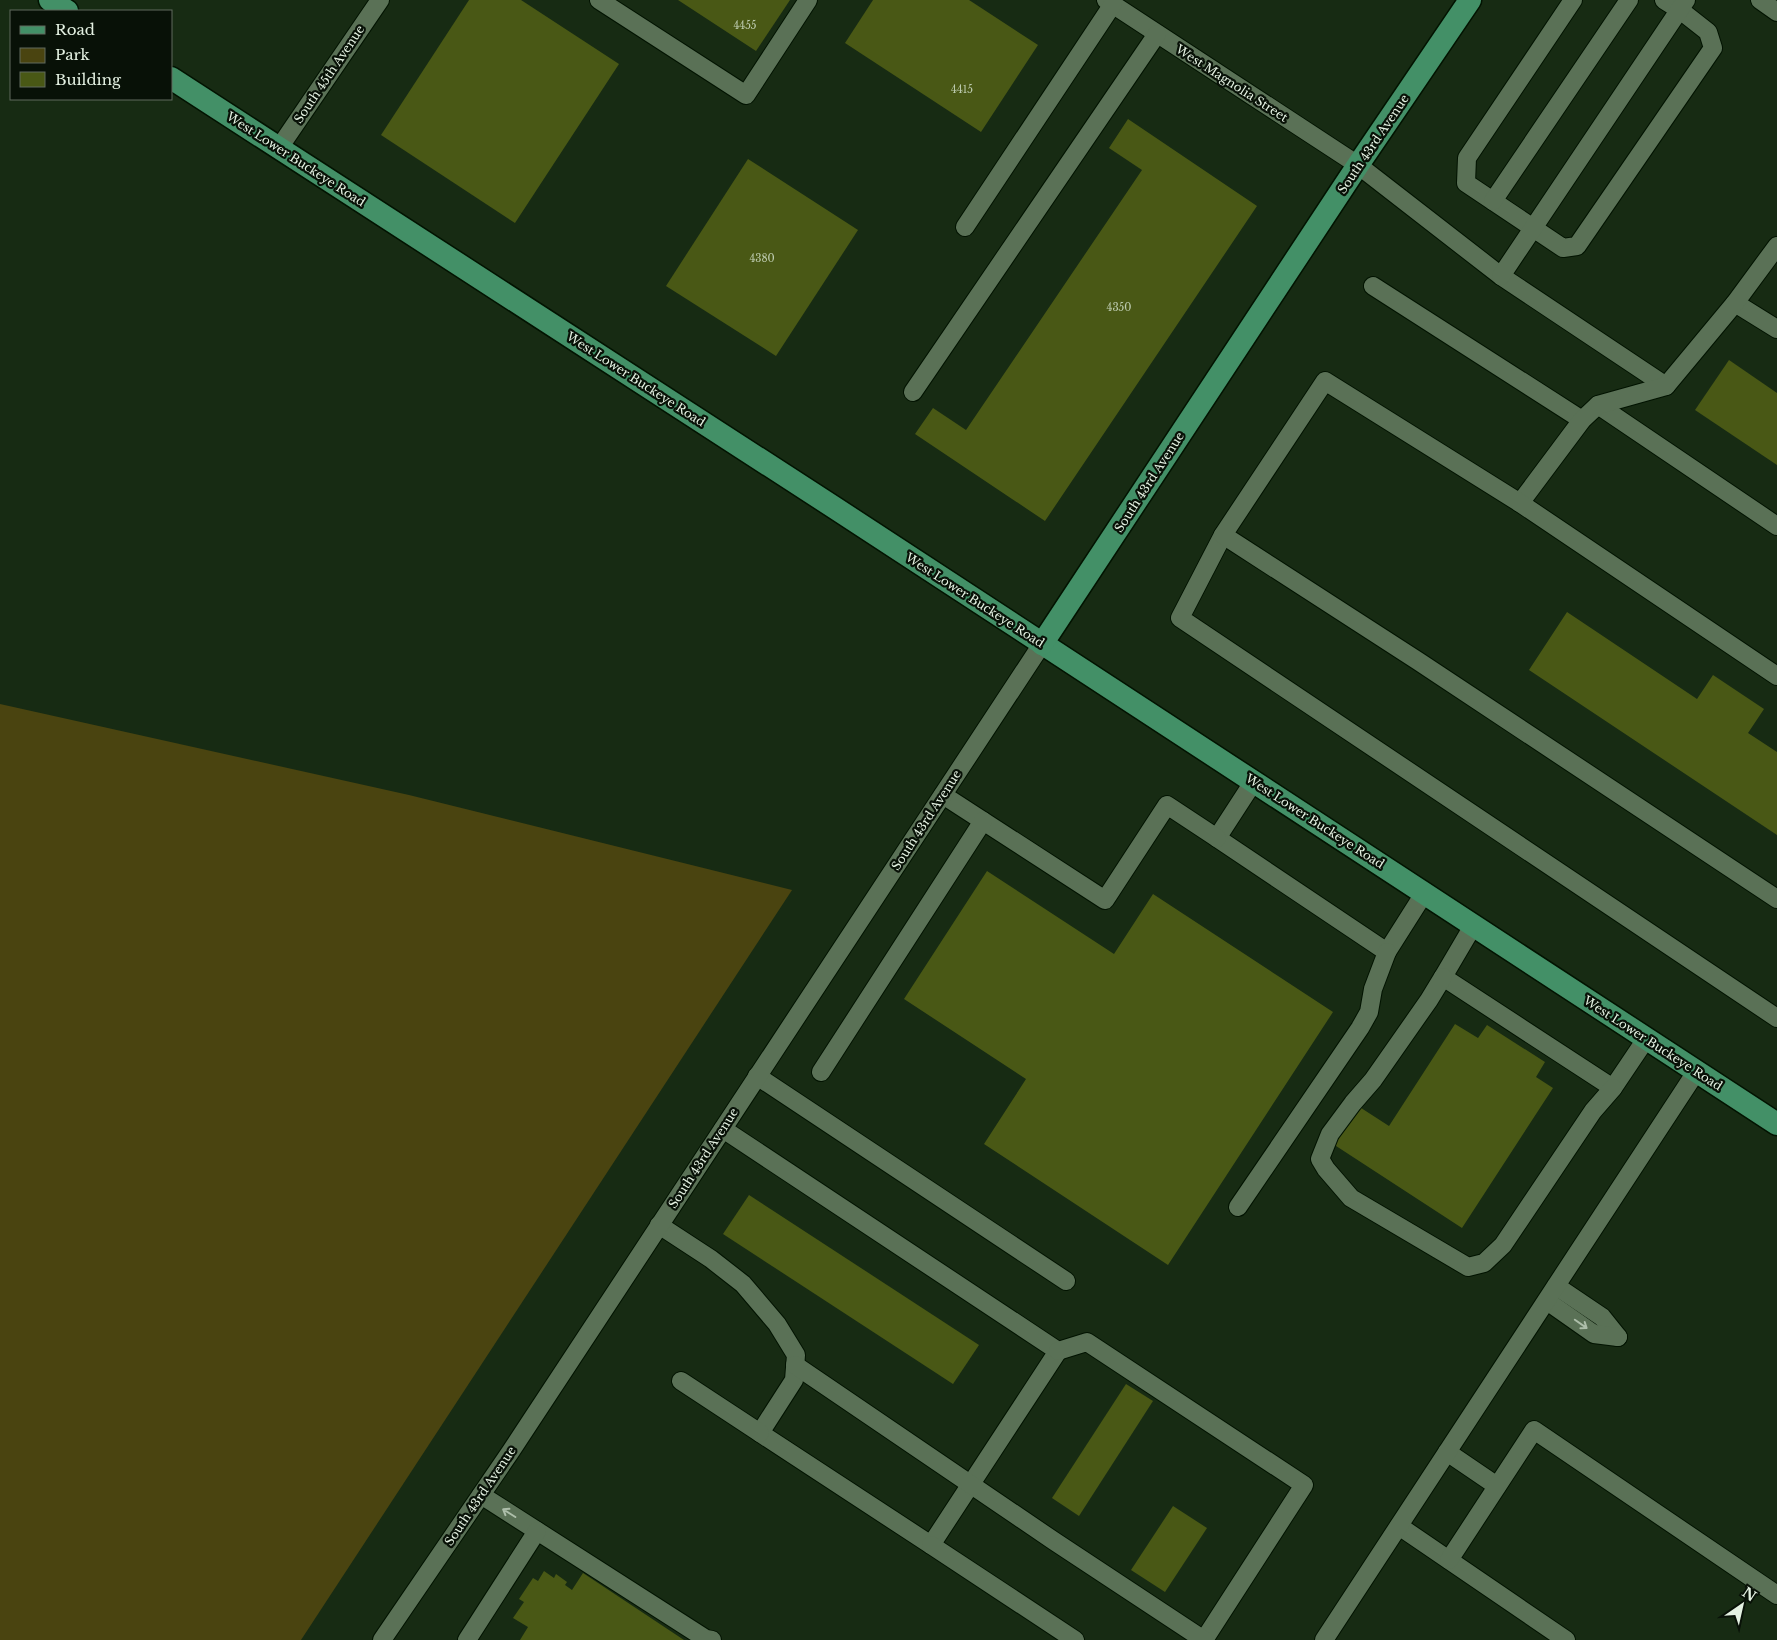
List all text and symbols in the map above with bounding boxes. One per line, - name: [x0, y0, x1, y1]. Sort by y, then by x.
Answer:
- legend: [10, 10, 172, 100]
- house number: 4455: [733, 19, 757, 32]
- text: Road: [55, 20, 95, 39]
- street label: South 45th Avenue: [291, 22, 367, 126]
- street label: West Magnolia Street: [1172, 41, 1291, 125]
- text: Park: [55, 45, 91, 64]
- text: Building: [55, 70, 122, 89]
- house number: 4415: [951, 83, 973, 96]
- street label: South 43rd Avenue: [1334, 91, 1412, 197]
- street label: West Lower Buckeye Road: [223, 108, 368, 210]
- house number: 4380: [749, 252, 775, 265]
- house number: 4350: [1107, 301, 1131, 314]
- street label: West Lower Buckeye Road: [563, 328, 708, 430]
- street label: South 43rd Avenue: [1111, 429, 1187, 535]
- street label: West Lower Buckeye Road: [902, 549, 1047, 651]
- street label: South 43rd Avenue: [888, 767, 964, 873]
- street label: West Lower Buckeye Road: [1242, 770, 1387, 872]
- street label: West Lower Buckeye Road: [1580, 992, 1725, 1094]
- street label: South 43rd Avenue: [665, 1105, 741, 1211]
- one-way arrow: [1573, 1319, 1587, 1329]
- street label: South 43rd Avenue: [441, 1443, 519, 1549]
- one-way arrow: [502, 1508, 516, 1518]
- north arrow: [1717, 1580, 1767, 1630]
- text: N: [1739, 1583, 1760, 1605]

